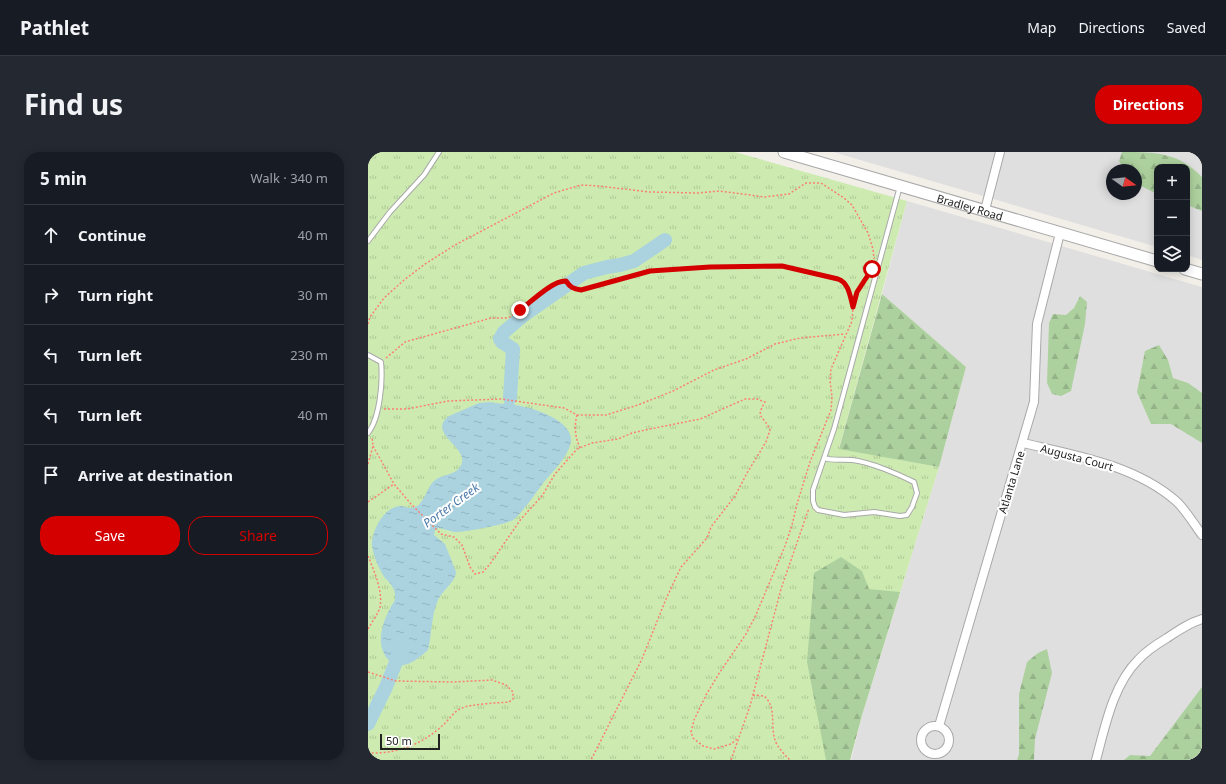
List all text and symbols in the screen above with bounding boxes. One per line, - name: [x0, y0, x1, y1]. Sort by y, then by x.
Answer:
- text: Pathlet: [20, 15, 89, 41]
- text: Map: [1027, 18, 1056, 37]
- text: Directions: [1078, 18, 1145, 37]
- text: Saved: [1167, 18, 1206, 37]
- text: Find us: [24, 85, 123, 123]
- button: Directions: [1095, 85, 1202, 124]
- north arrow: [1106, 164, 1142, 200]
- map controls: [1154, 164, 1190, 272]
- button: +: [1154, 164, 1190, 200]
- text: 5 min: [40, 167, 87, 190]
- text: Walk · 340 m: [250, 169, 328, 187]
- street label: Bradley Road: [935, 190, 1005, 223]
- button: −: [1154, 200, 1190, 236]
- icon: ahead: [40, 224, 62, 246]
- text: Continue: [78, 225, 146, 245]
- text: 40 m: [298, 226, 328, 244]
- button: layers: [1154, 236, 1190, 272]
- route start: [863, 260, 881, 278]
- icon: right: [40, 284, 62, 306]
- text: Turn right: [78, 285, 153, 305]
- text: 30 m: [298, 286, 328, 304]
- route end: [511, 301, 529, 319]
- icon: left: [40, 344, 62, 366]
- text: Turn left: [78, 345, 142, 365]
- text: 230 m: [290, 346, 328, 364]
- icon: left: [40, 404, 62, 426]
- text: Turn left: [78, 405, 142, 425]
- text: 40 m: [298, 406, 328, 424]
- street label: Augusta Court: [1039, 440, 1115, 474]
- street label: Atlanta Lane: [994, 449, 1028, 515]
- icon: arrive: [40, 464, 62, 486]
- text: Arrive at destination: [78, 465, 233, 485]
- water label: Porter Creek: [419, 478, 483, 531]
- button: Save: [40, 516, 180, 555]
- button: Share: [188, 516, 328, 555]
- scale bar: [380, 732, 440, 751]
- text: 50 m: [386, 733, 412, 748]

